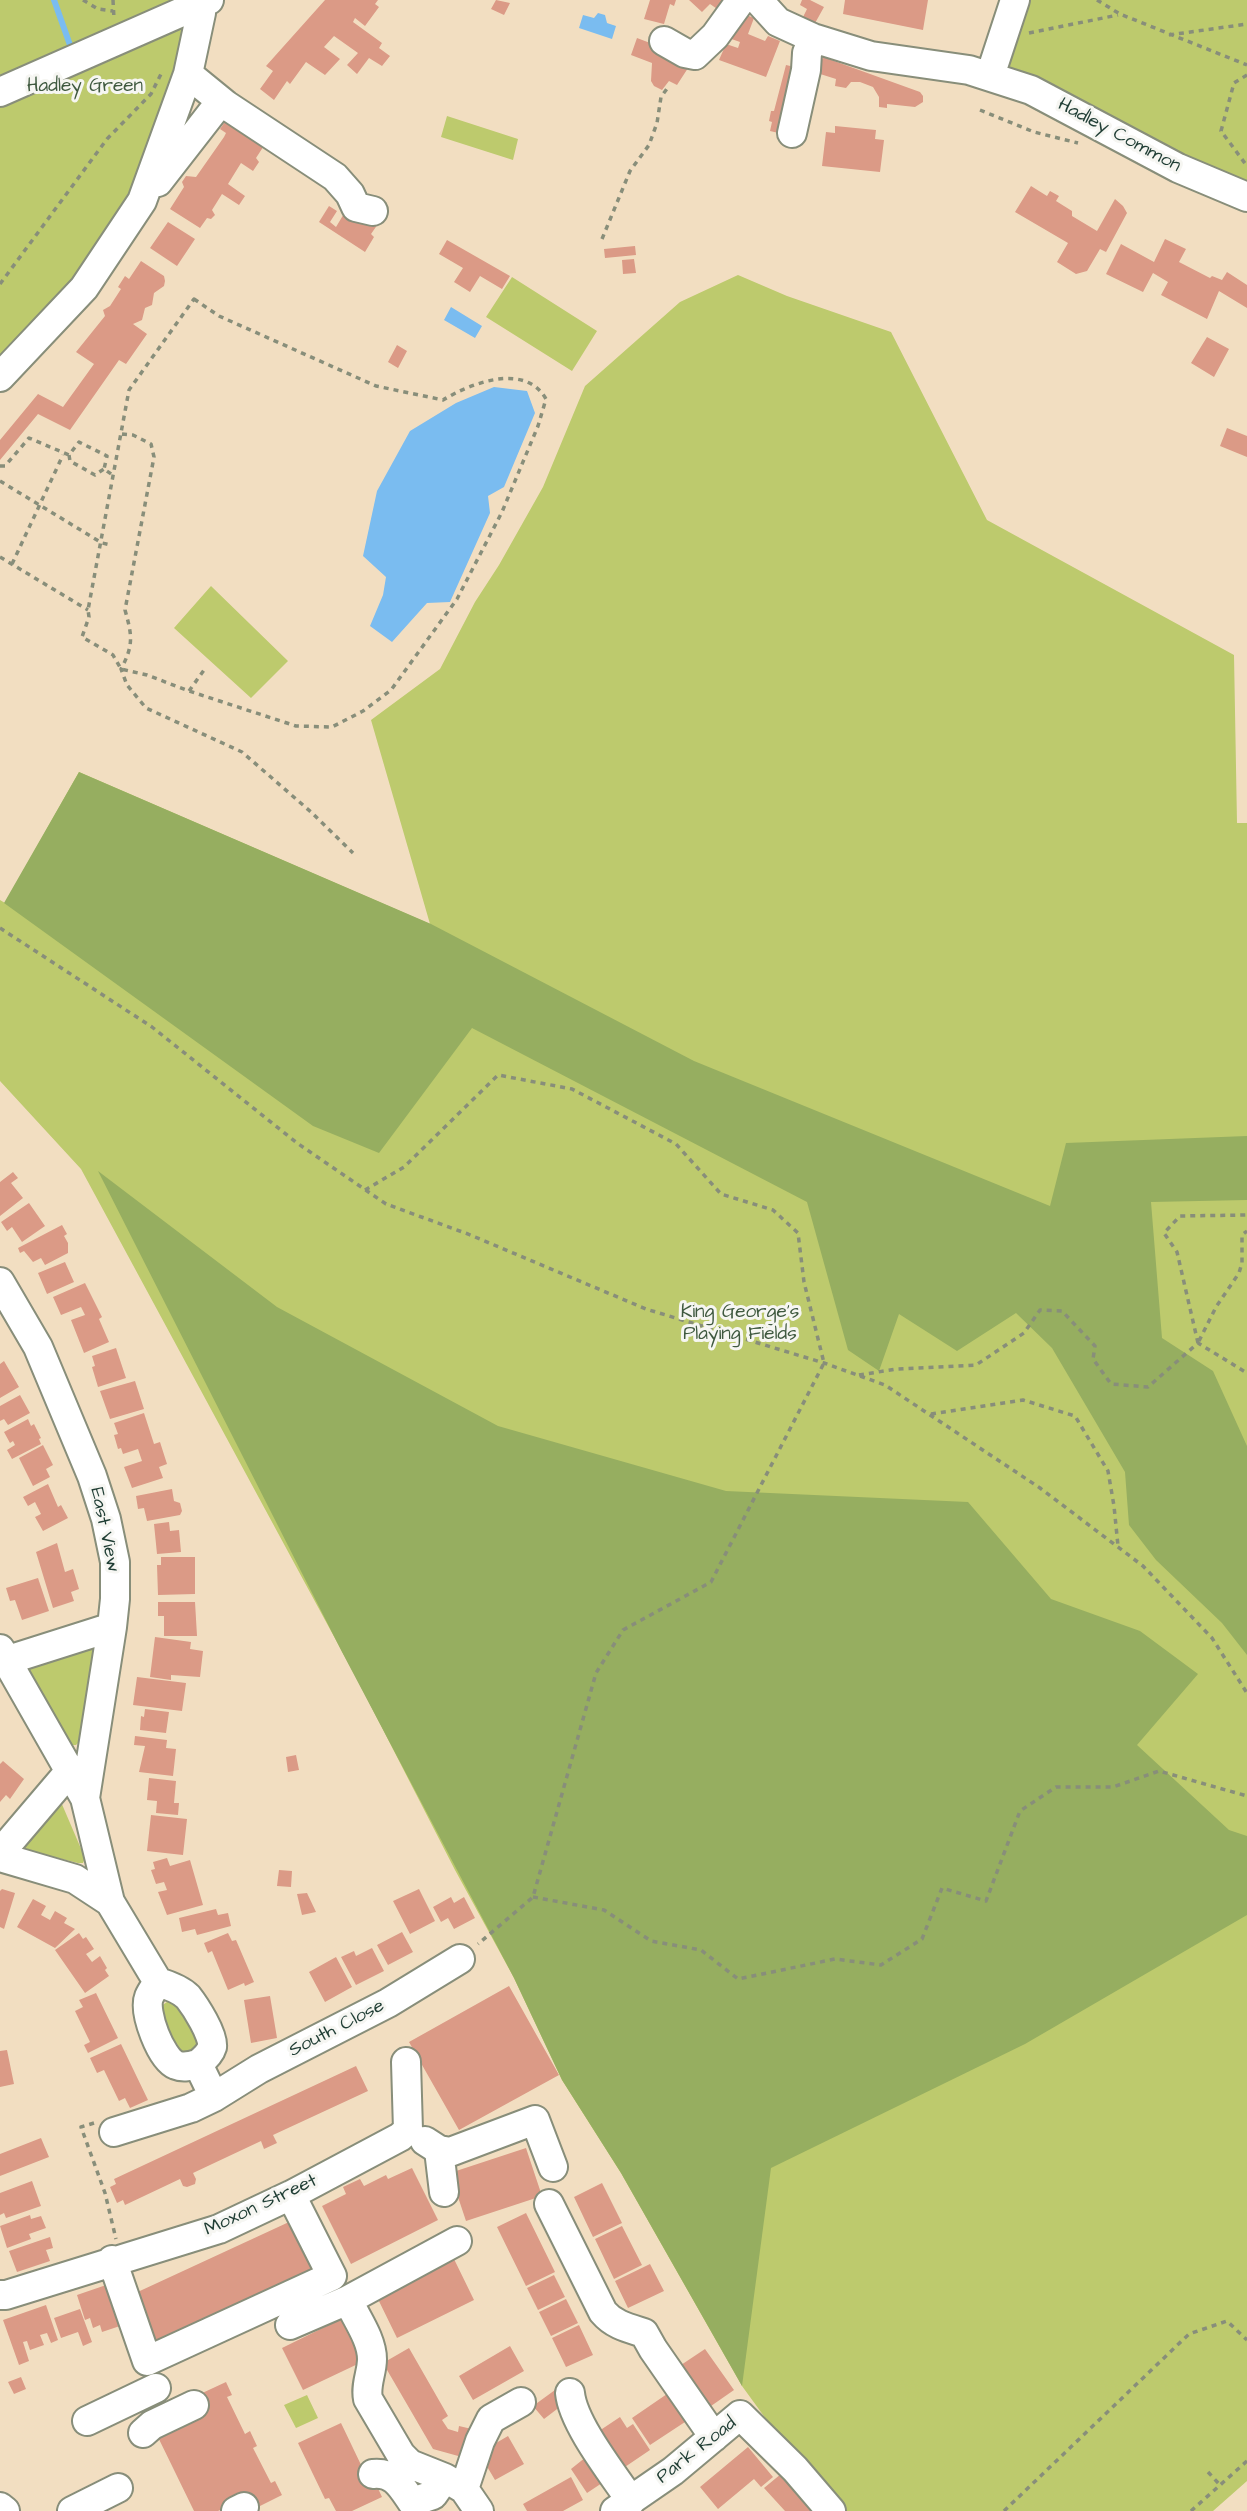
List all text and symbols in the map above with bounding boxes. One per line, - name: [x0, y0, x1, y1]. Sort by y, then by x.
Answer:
- park label: Hadley Green: [27, 76, 143, 98]
- street label: Hadley Common: [1054, 94, 1184, 178]
- park label: King George's Playing Fields: [681, 1302, 799, 1346]
- street label: East View: [84, 1485, 124, 1575]
- street label: South Close: [285, 1995, 389, 2063]
- street label: Moxon Street: [201, 2170, 321, 2242]
- street label: Park Road: [652, 2413, 742, 2489]

